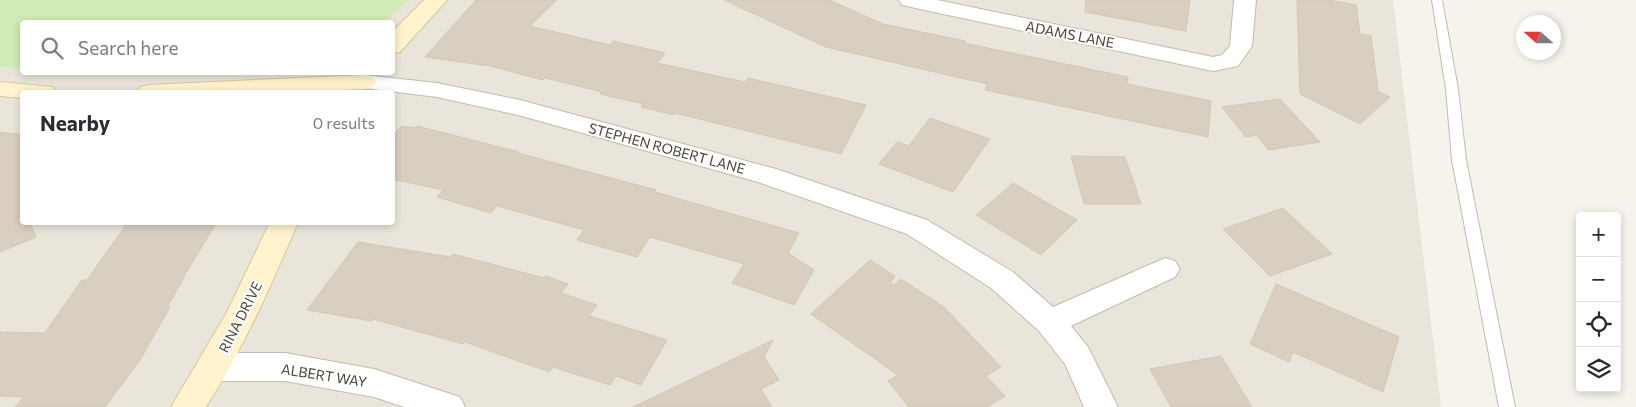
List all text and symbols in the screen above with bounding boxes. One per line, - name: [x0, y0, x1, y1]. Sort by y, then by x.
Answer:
- north arrow: [1516, 15, 1561, 60]
- street label: ADAMS LANE: [1024, 17, 1116, 51]
- search box: [20, 20, 395, 75]
- icon: search: [38, 34, 66, 62]
- text: Search here: [78, 36, 178, 59]
- text: Nearby: [40, 110, 110, 135]
- text: 0 results: [313, 113, 375, 132]
- street label: STEPHEN ROBERT LANE: [587, 119, 747, 177]
- map controls: [1576, 212, 1621, 392]
- button: +: [1576, 212, 1621, 257]
- button: −: [1576, 257, 1621, 302]
- street label: RINA DRIVE: [215, 279, 265, 355]
- button: locate: [1576, 302, 1621, 347]
- button: layers: [1576, 347, 1621, 392]
- street label: ALBERT WAY: [280, 360, 368, 390]

